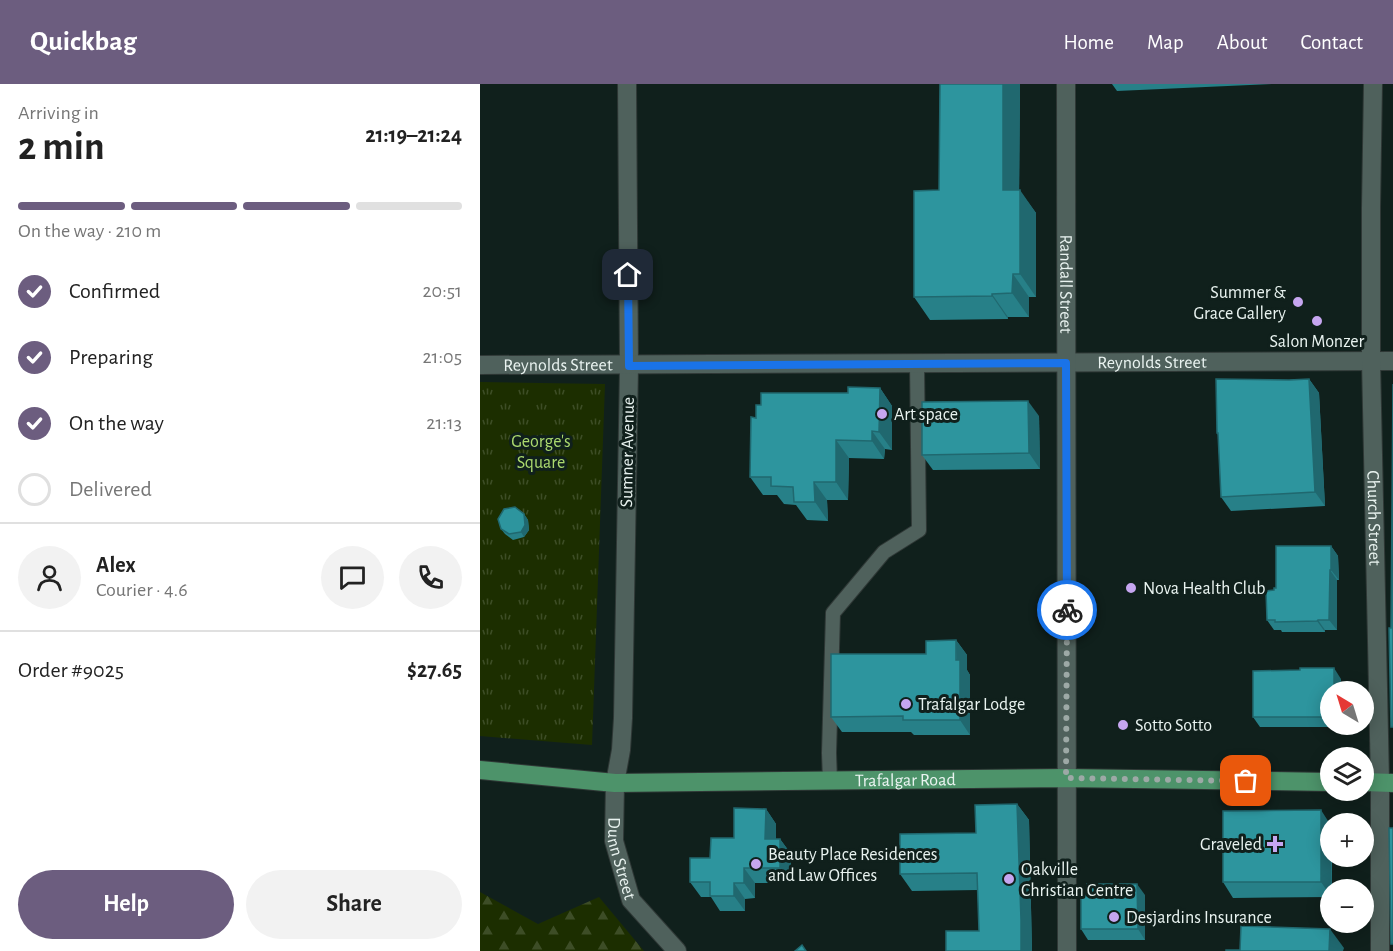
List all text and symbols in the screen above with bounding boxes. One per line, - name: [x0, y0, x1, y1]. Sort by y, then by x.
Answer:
- text: Quickbag: [30, 28, 137, 56]
- text: Home: [1063, 32, 1114, 53]
- text: Map: [1147, 32, 1184, 53]
- text: About: [1217, 32, 1267, 53]
- text: Contact: [1300, 32, 1363, 53]
- text: Arriving in: [18, 103, 99, 123]
- text: 21:19–21:24: [365, 124, 462, 146]
- text: 2 min: [18, 128, 105, 167]
- text: On the way · 210 m: [18, 221, 161, 241]
- street label: Randall Street: [1056, 234, 1074, 334]
- pin: [602, 249, 653, 300]
- icon: home: [611, 258, 644, 291]
- icon: check: [18, 275, 51, 308]
- text: Confirmed: [69, 280, 160, 302]
- text: 20:51: [423, 281, 462, 301]
- place label: Summer & Grace Gallery: [1194, 284, 1286, 323]
- marker: Summer & Grace Gallery: [1291, 295, 1305, 309]
- marker: Salon Monzer: [1310, 314, 1324, 328]
- place label: Salon Monzer: [1270, 333, 1365, 351]
- icon: check: [18, 341, 51, 374]
- text: Preparing: [69, 346, 153, 368]
- text: 21:05: [423, 347, 462, 367]
- street label: Reynolds Street: [1097, 354, 1207, 372]
- street label: Reynolds Street: [503, 356, 613, 375]
- street label: Sumner Avenue: [618, 397, 638, 507]
- place label: Art space: [894, 406, 958, 424]
- icon: check: [18, 407, 51, 440]
- marker: Art space: [875, 407, 889, 421]
- text: On the way: [69, 412, 164, 434]
- text: 21:13: [426, 413, 462, 433]
- park label: George's Square: [511, 433, 571, 472]
- street label: Church Street: [1363, 470, 1383, 566]
- text: Delivered: [69, 478, 152, 500]
- button: person: [18, 546, 81, 609]
- button: chat: [321, 546, 384, 609]
- button: phone: [399, 546, 462, 609]
- text: Alex: [96, 554, 136, 576]
- text: Courier · 4.6: [96, 580, 188, 600]
- courier: [1037, 580, 1097, 640]
- place label: Nova Health Club: [1143, 580, 1265, 598]
- marker: Nova Health Club: [1124, 581, 1138, 595]
- icon: bike: [1051, 594, 1084, 627]
- text: Order #9025: [18, 659, 124, 681]
- text: $27.65: [407, 659, 462, 681]
- north arrow: [1320, 681, 1374, 735]
- map controls: [1320, 681, 1374, 933]
- place label: Trafalgar Lodge: [918, 696, 1025, 714]
- marker: Trafalgar Lodge: [899, 697, 913, 711]
- place label: Sotto Sotto: [1135, 717, 1212, 735]
- marker: Sotto Sotto: [1116, 718, 1130, 732]
- button: layers: [1320, 747, 1374, 801]
- pin: [1220, 755, 1271, 806]
- icon: bag: [1229, 764, 1262, 797]
- street label: Trafalgar Road: [855, 771, 956, 790]
- button: +: [1320, 813, 1374, 867]
- street label: Dunn Street: [603, 817, 639, 902]
- marker: Graveled: [1266, 835, 1284, 853]
- place label: Graveled: [1200, 836, 1262, 854]
- place label: Beauty Place Residences and Law Offices: [768, 846, 937, 885]
- marker: Beauty Place Residences and Law Offices: [749, 857, 763, 871]
- place label: Oakville Christian Centre: [1021, 861, 1133, 900]
- button: Help: [18, 870, 234, 939]
- button: Share: [246, 870, 462, 939]
- marker: Oakville Christian Centre: [1002, 872, 1016, 886]
- button: −: [1320, 879, 1374, 933]
- place label: Desjardins Insurance: [1126, 909, 1272, 927]
- marker: Desjardins Insurance: [1107, 910, 1121, 924]

